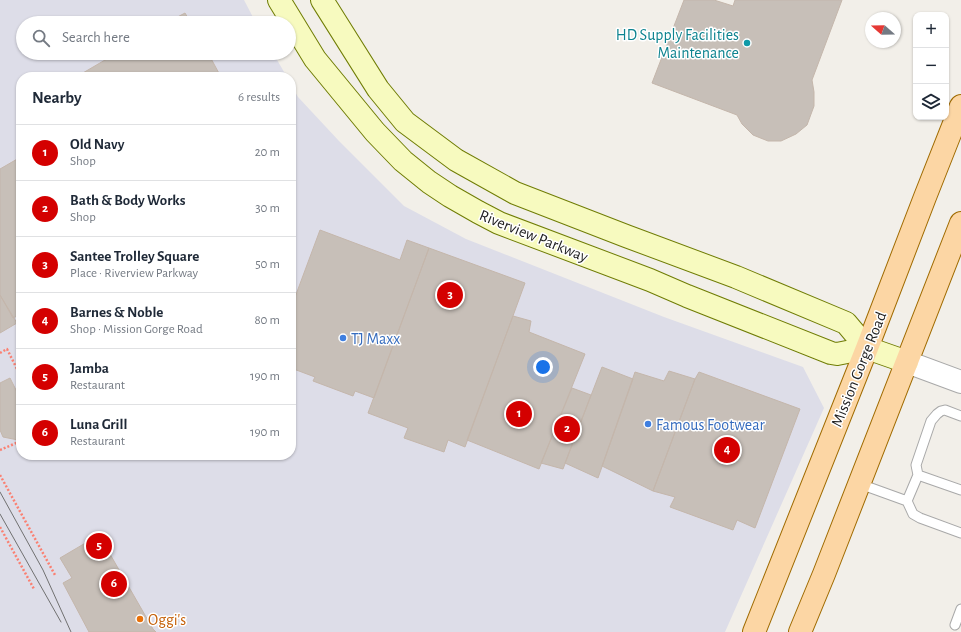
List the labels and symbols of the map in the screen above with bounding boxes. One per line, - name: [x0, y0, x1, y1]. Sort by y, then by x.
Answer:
- north arrow: [865, 12, 901, 48]
- place label: HD Supply Facilities Maintenance: [616, 27, 739, 61]
- marker: HD Supply Facilities Maintenance: [742, 38, 752, 48]
- street label: Riverview Parkway: [477, 207, 590, 266]
- pin: 3: [437, 280, 463, 310]
- street label: Mission Gorge Road: [829, 310, 889, 429]
- place label: TJ Maxx: [351, 331, 400, 347]
- marker: TJ Maxx: [338, 333, 348, 343]
- your location: [533, 357, 553, 377]
- pin: 1: [506, 399, 532, 429]
- pin: 2: [554, 414, 580, 444]
- place label: Famous Footwear: [656, 417, 765, 433]
- marker: Famous Footwear: [643, 419, 653, 429]
- pin: 4: [714, 435, 740, 465]
- pin: 5: [86, 531, 112, 561]
- pin: 6: [101, 569, 127, 599]
- place label: Oggi's: [148, 612, 186, 628]
- marker: Oggi's: [135, 614, 145, 624]

